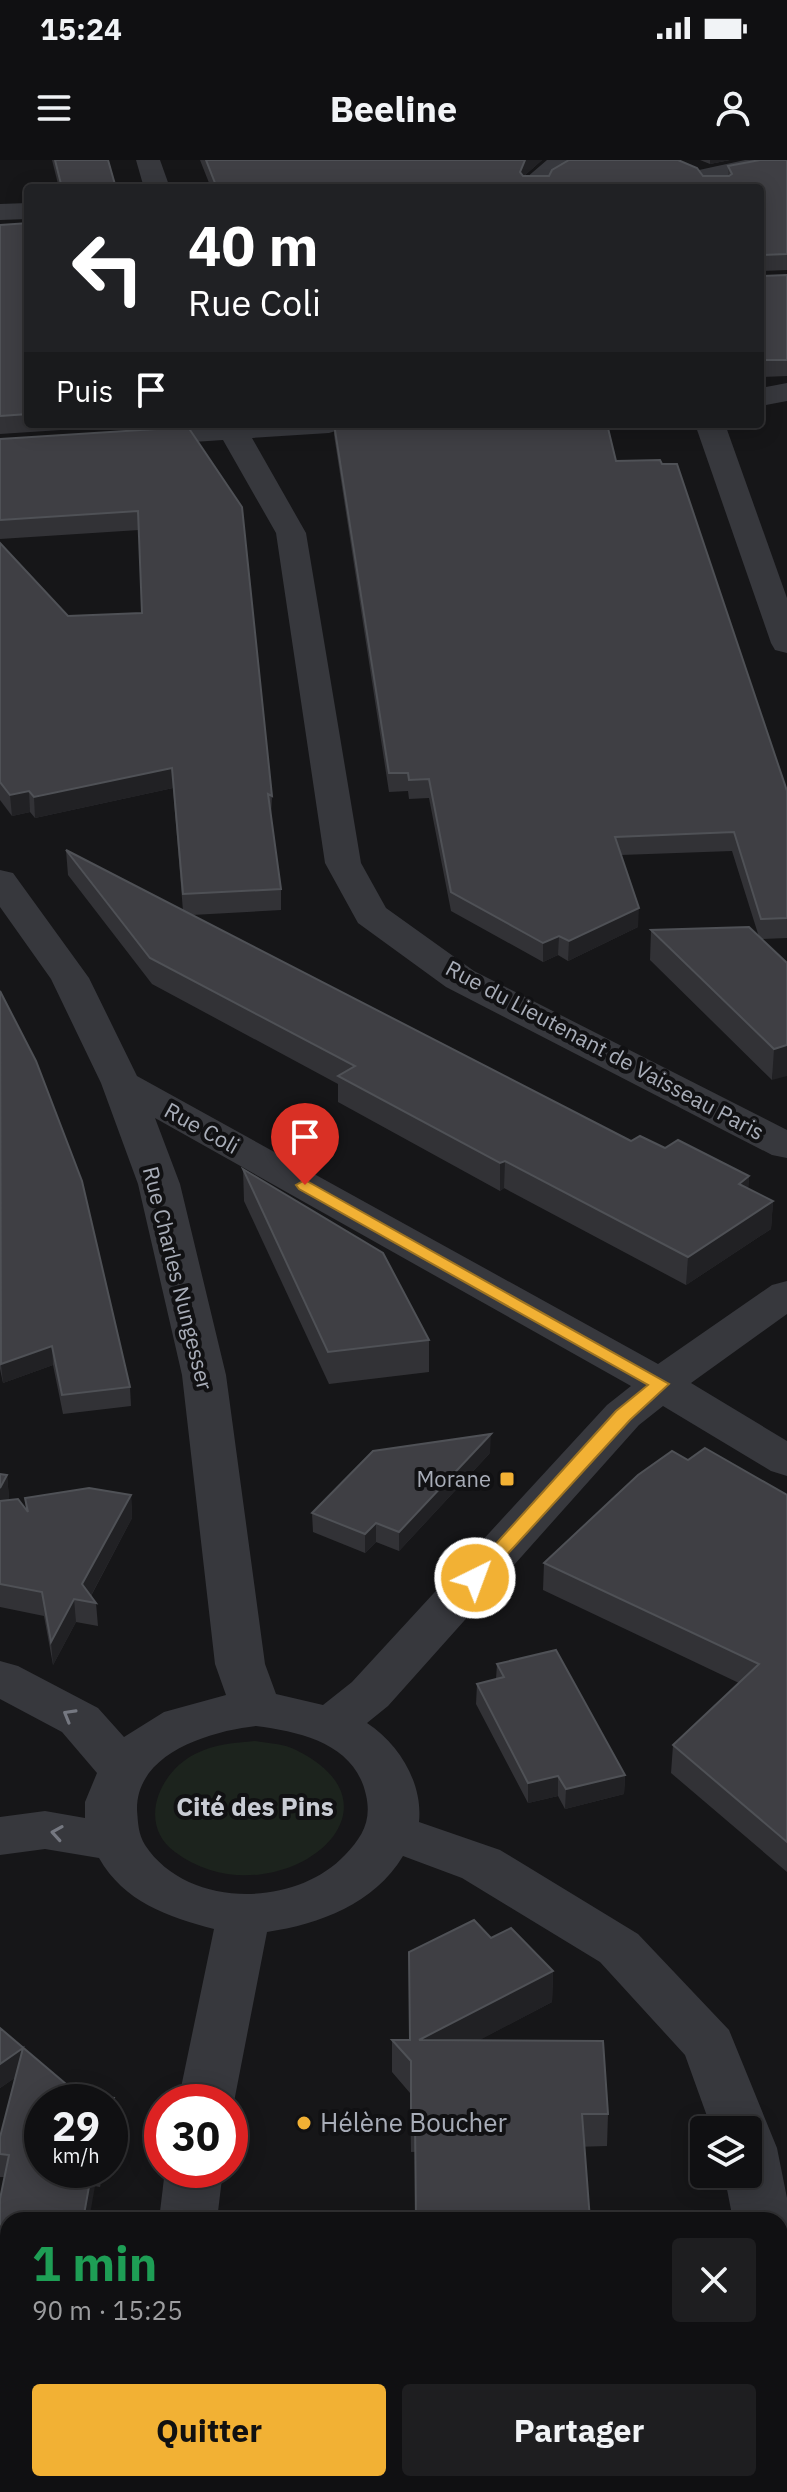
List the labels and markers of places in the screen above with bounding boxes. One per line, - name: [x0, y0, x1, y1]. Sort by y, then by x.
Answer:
- pin: [271, 1103, 339, 1185]
- place label: Morane: [417, 1464, 491, 1493]
- marker: Morane: [498, 1470, 516, 1488]
- place label: Hélène Boucher: [320, 2105, 508, 2139]
- marker: Hélène Boucher: [295, 2114, 313, 2132]

